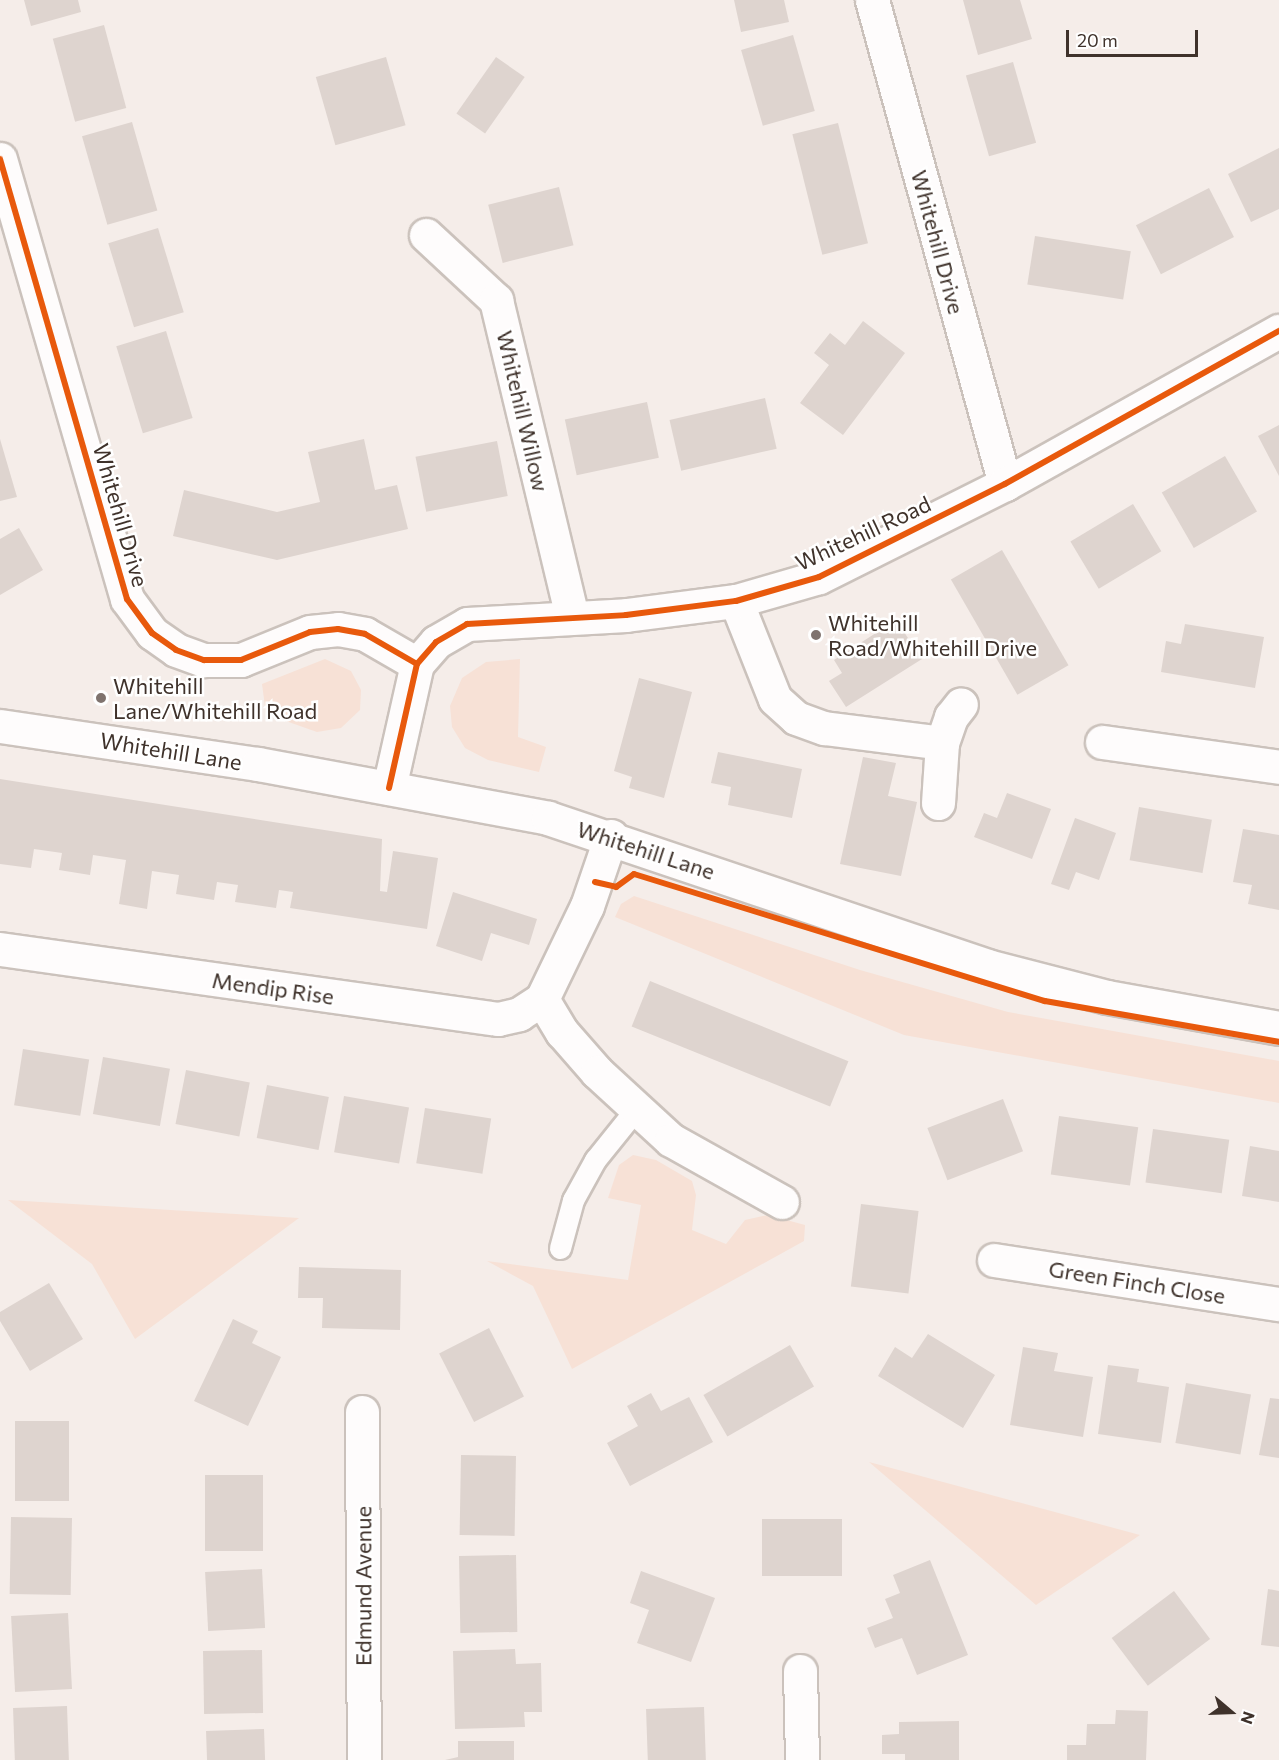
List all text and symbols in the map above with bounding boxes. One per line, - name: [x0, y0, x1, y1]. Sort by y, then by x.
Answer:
- scale bar: [1069, 18, 1201, 56]
- text: 20 m: [1077, 29, 1118, 51]
- street label: Whitehill Drive: [906, 167, 970, 317]
- street label: Whitehill Willow: [492, 328, 554, 494]
- street label: Whitehill Drive: [88, 440, 154, 590]
- street label: Whitehill Road: [791, 490, 935, 576]
- place label: Whitehill Road/Whitehill Drive: [828, 609, 1037, 660]
- marker: Whitehill Road/Whitehill Drive: [809, 628, 823, 642]
- place label: Whitehill Lane/Whitehill Road: [113, 672, 317, 724]
- marker: Whitehill Lane/Whitehill Road: [94, 691, 108, 705]
- street label: Whitehill Lane: [98, 727, 244, 775]
- street label: Whitehill Lane: [574, 815, 718, 885]
- street label: Mendip Rise: [210, 966, 336, 1010]
- street label: Green Finch Close: [1047, 1255, 1227, 1309]
- street label: Edmund Avenue: [350, 1506, 376, 1666]
- north arrow: [1201, 1682, 1261, 1742]
- text: N: [1238, 1709, 1259, 1727]

